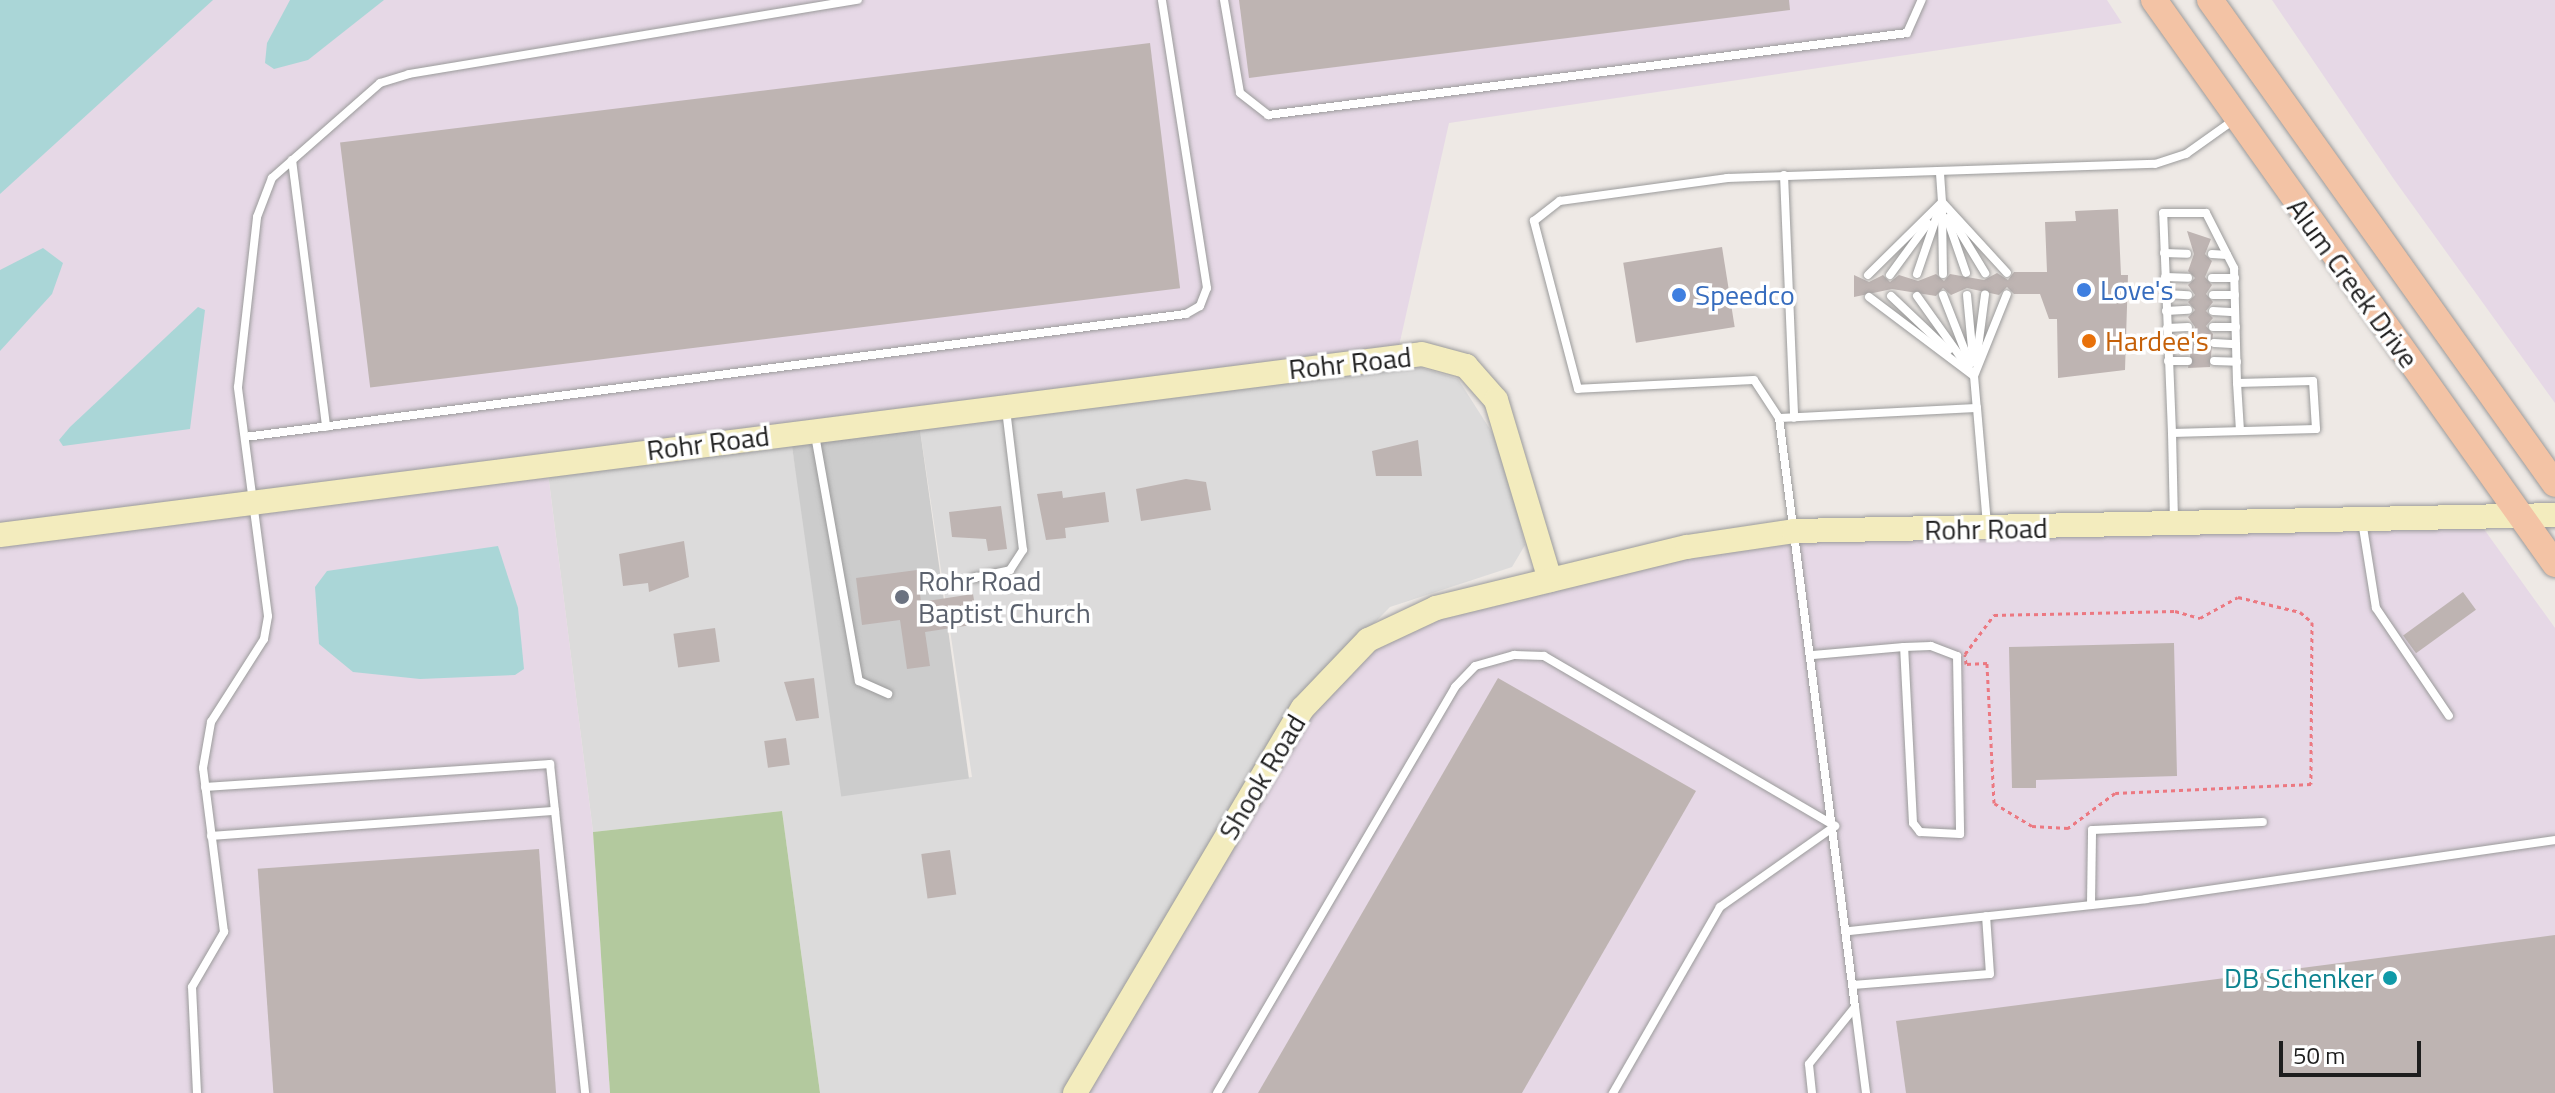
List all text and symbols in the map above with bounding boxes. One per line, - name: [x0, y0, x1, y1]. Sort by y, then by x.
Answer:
- street label: Alum Creek Drive: [2280, 192, 2426, 374]
- place label: Love's: [2100, 273, 2173, 307]
- place label: Speedco: [1695, 278, 1795, 312]
- marker: Love's: [2075, 281, 2093, 299]
- marker: Speedco: [1670, 286, 1688, 304]
- place label: Hardee's: [2105, 324, 2209, 358]
- marker: Hardee's: [2080, 332, 2098, 350]
- street label: Rohr Road: [1287, 340, 1413, 386]
- street label: Rohr Road: [645, 419, 771, 467]
- street label: Rohr Road: [1924, 511, 2048, 547]
- place label: Rohr Road Baptist Church: [918, 564, 1091, 630]
- marker: Rohr Road Baptist Church: [893, 588, 911, 606]
- street label: Shook Road: [1212, 708, 1312, 846]
- place label: DB Schenker: [2224, 961, 2374, 995]
- marker: DB Schenker: [2381, 969, 2399, 987]
- scale bar: [2283, 1025, 2425, 1075]
- text: 50 m: [2293, 1037, 2345, 1073]

